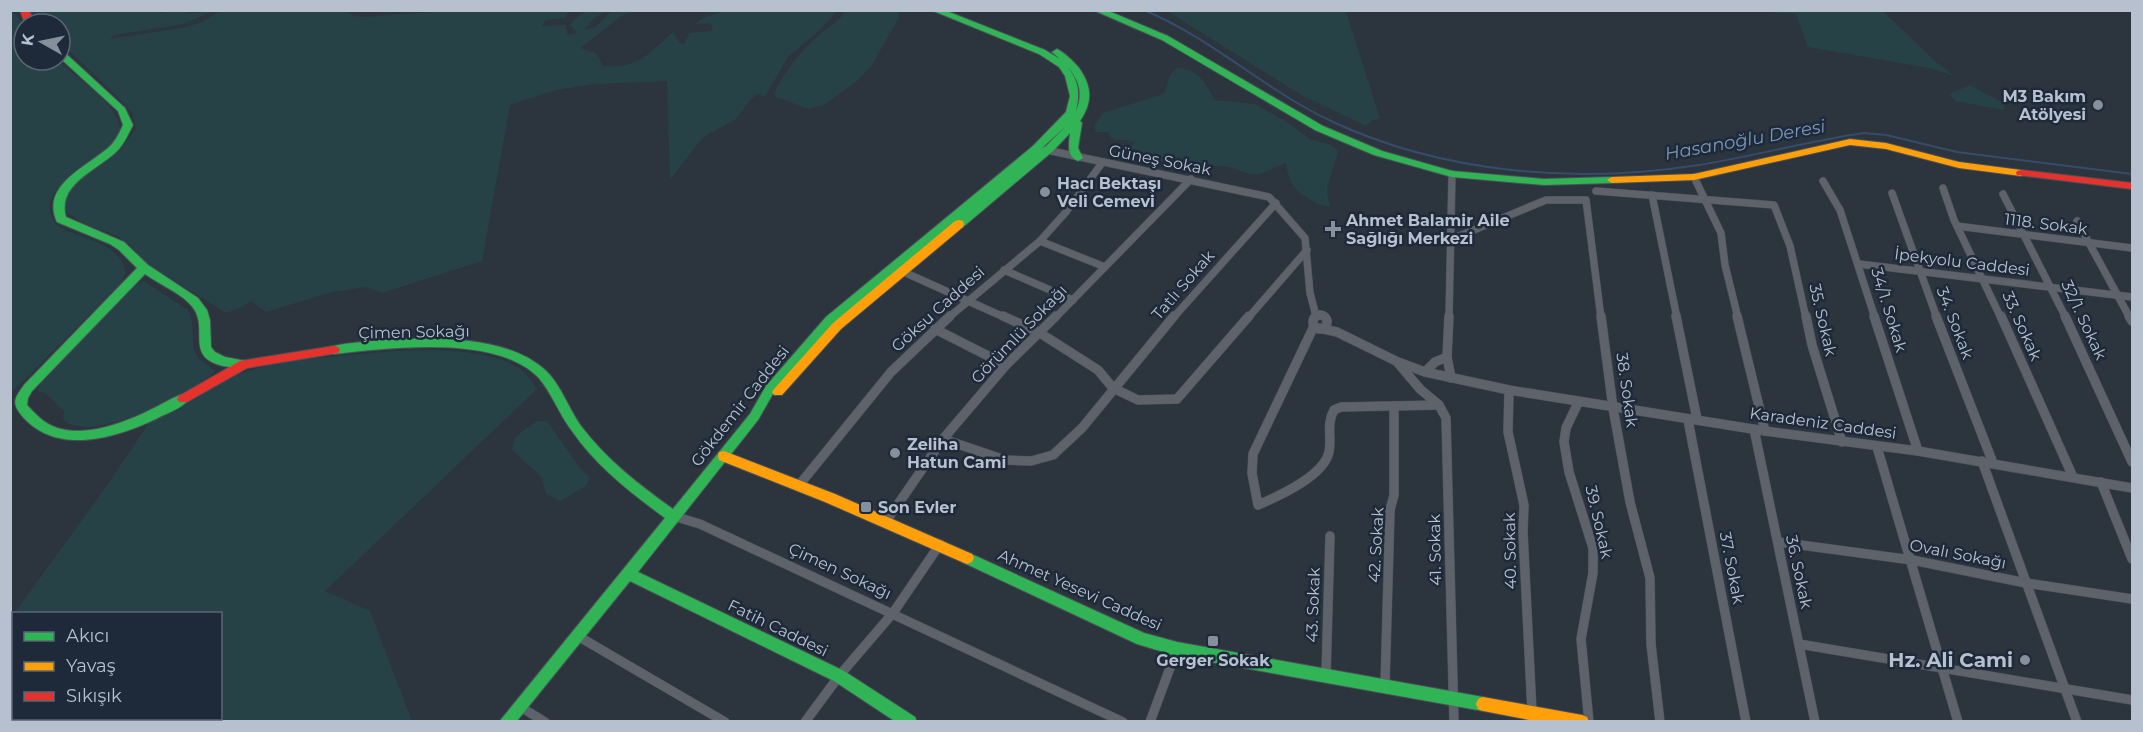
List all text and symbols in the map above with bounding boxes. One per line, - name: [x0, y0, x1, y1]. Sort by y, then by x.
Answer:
- north arrow: [12, 12, 72, 72]
- text: K: [17, 31, 38, 47]
- place label: M3 Bakım Atölyesi: [2003, 87, 2086, 124]
- marker: M3 Bakım Atölyesi: [2091, 98, 2105, 112]
- water label: Hasanoğlu Deresi: [1663, 115, 1827, 165]
- street label: Güneş Sokak: [1107, 141, 1213, 179]
- place label: Hacı Bektaşı Veli Cemevi: [1056, 174, 1161, 211]
- marker: Hacı Bektaşı Veli Cemevi: [1038, 185, 1052, 199]
- street label: 1118. Sokak: [2003, 209, 2089, 239]
- place label: Ahmet Balamir Aile Sağlığı Merkezi: [1345, 211, 1510, 248]
- marker: Ahmet Balamir Aile Sağlığı Merkezi: [1324, 220, 1342, 238]
- street label: İpekyolu Caddesi: [1893, 244, 2031, 280]
- street label: Tatlı Sokak: [1148, 246, 1219, 324]
- street label: Göksu Caddesi: [888, 262, 988, 356]
- street label: 34/1. Sokak: [1867, 265, 1911, 355]
- street label: 32/1. Sokak: [2057, 277, 2111, 363]
- street label: Görümlü Sokağı: [967, 281, 1071, 387]
- street label: 35. Sokak: [1805, 282, 1841, 359]
- street label: 34. Sokak: [1933, 284, 1978, 362]
- street label: 33. Sokak: [1998, 288, 2046, 364]
- street label: Çimen Sokağı: [358, 322, 470, 342]
- street label: Gökdemir Caddesi: [687, 342, 793, 470]
- street label: 38. Sokak: [1612, 351, 1642, 429]
- street label: Karadeniz Caddesi: [1748, 403, 1898, 443]
- place label: Zeliha Hatun Cami: [907, 435, 1006, 472]
- marker: Zeliha Hatun Cami: [888, 446, 902, 460]
- street label: 39. Sokak: [1581, 484, 1617, 561]
- place label: Son Evler: [878, 498, 956, 517]
- marker: Son Evler: [859, 500, 873, 514]
- street label: 42. Sokak: [1365, 506, 1387, 583]
- street label: 40. Sokak: [1500, 512, 1520, 590]
- street label: 41. Sokak: [1425, 513, 1445, 586]
- street label: 37. Sokak: [1716, 530, 1748, 606]
- street label: 36. Sokak: [1782, 533, 1816, 611]
- street label: Ovalı Sokağı: [1908, 535, 2008, 573]
- street label: Çimen Sokağı: [786, 539, 894, 603]
- street label: Ahmet Yesevi Caddesi: [995, 545, 1165, 635]
- street label: 43. Sokak: [1302, 567, 1324, 643]
- street label: Fatih Caddesi: [725, 596, 831, 660]
- legend: [12, 612, 222, 720]
- text: Akıcı: [66, 625, 109, 647]
- marker: Gerger Sokak: [1206, 634, 1220, 648]
- place label: Hz. Ali Cami: [1888, 648, 2013, 672]
- place label: Gerger Sokak: [1156, 651, 1270, 670]
- marker: Hz. Ali Cami: [2018, 653, 2032, 667]
- text: Yavaş: [66, 655, 116, 677]
- text: Sıkışık: [66, 685, 122, 707]

